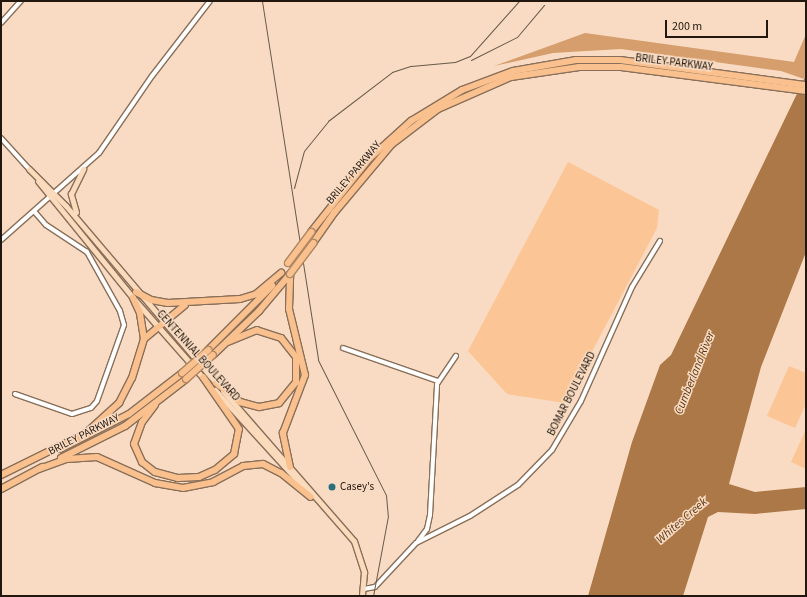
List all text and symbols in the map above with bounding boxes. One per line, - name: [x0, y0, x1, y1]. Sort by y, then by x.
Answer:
- scale bar: [667, 12, 770, 38]
- text: 200 m: [672, 18, 702, 35]
- street label: BRILEY PARKWAY: [634, 52, 714, 74]
- street label: BRILEY PARKWAY: [324, 139, 384, 207]
- street label: CENTENNIAL BOULEVARD: [154, 308, 242, 404]
- water label: Cumberland River: [672, 330, 718, 416]
- street label: BOMAR BOULEVARD: [545, 350, 599, 438]
- street label: BRILEY PARKWAY: [46, 411, 122, 459]
- place label: Casey's: [340, 480, 374, 494]
- marker: Casey's: [327, 482, 337, 492]
- water label: Whites Creek: [654, 495, 710, 547]

